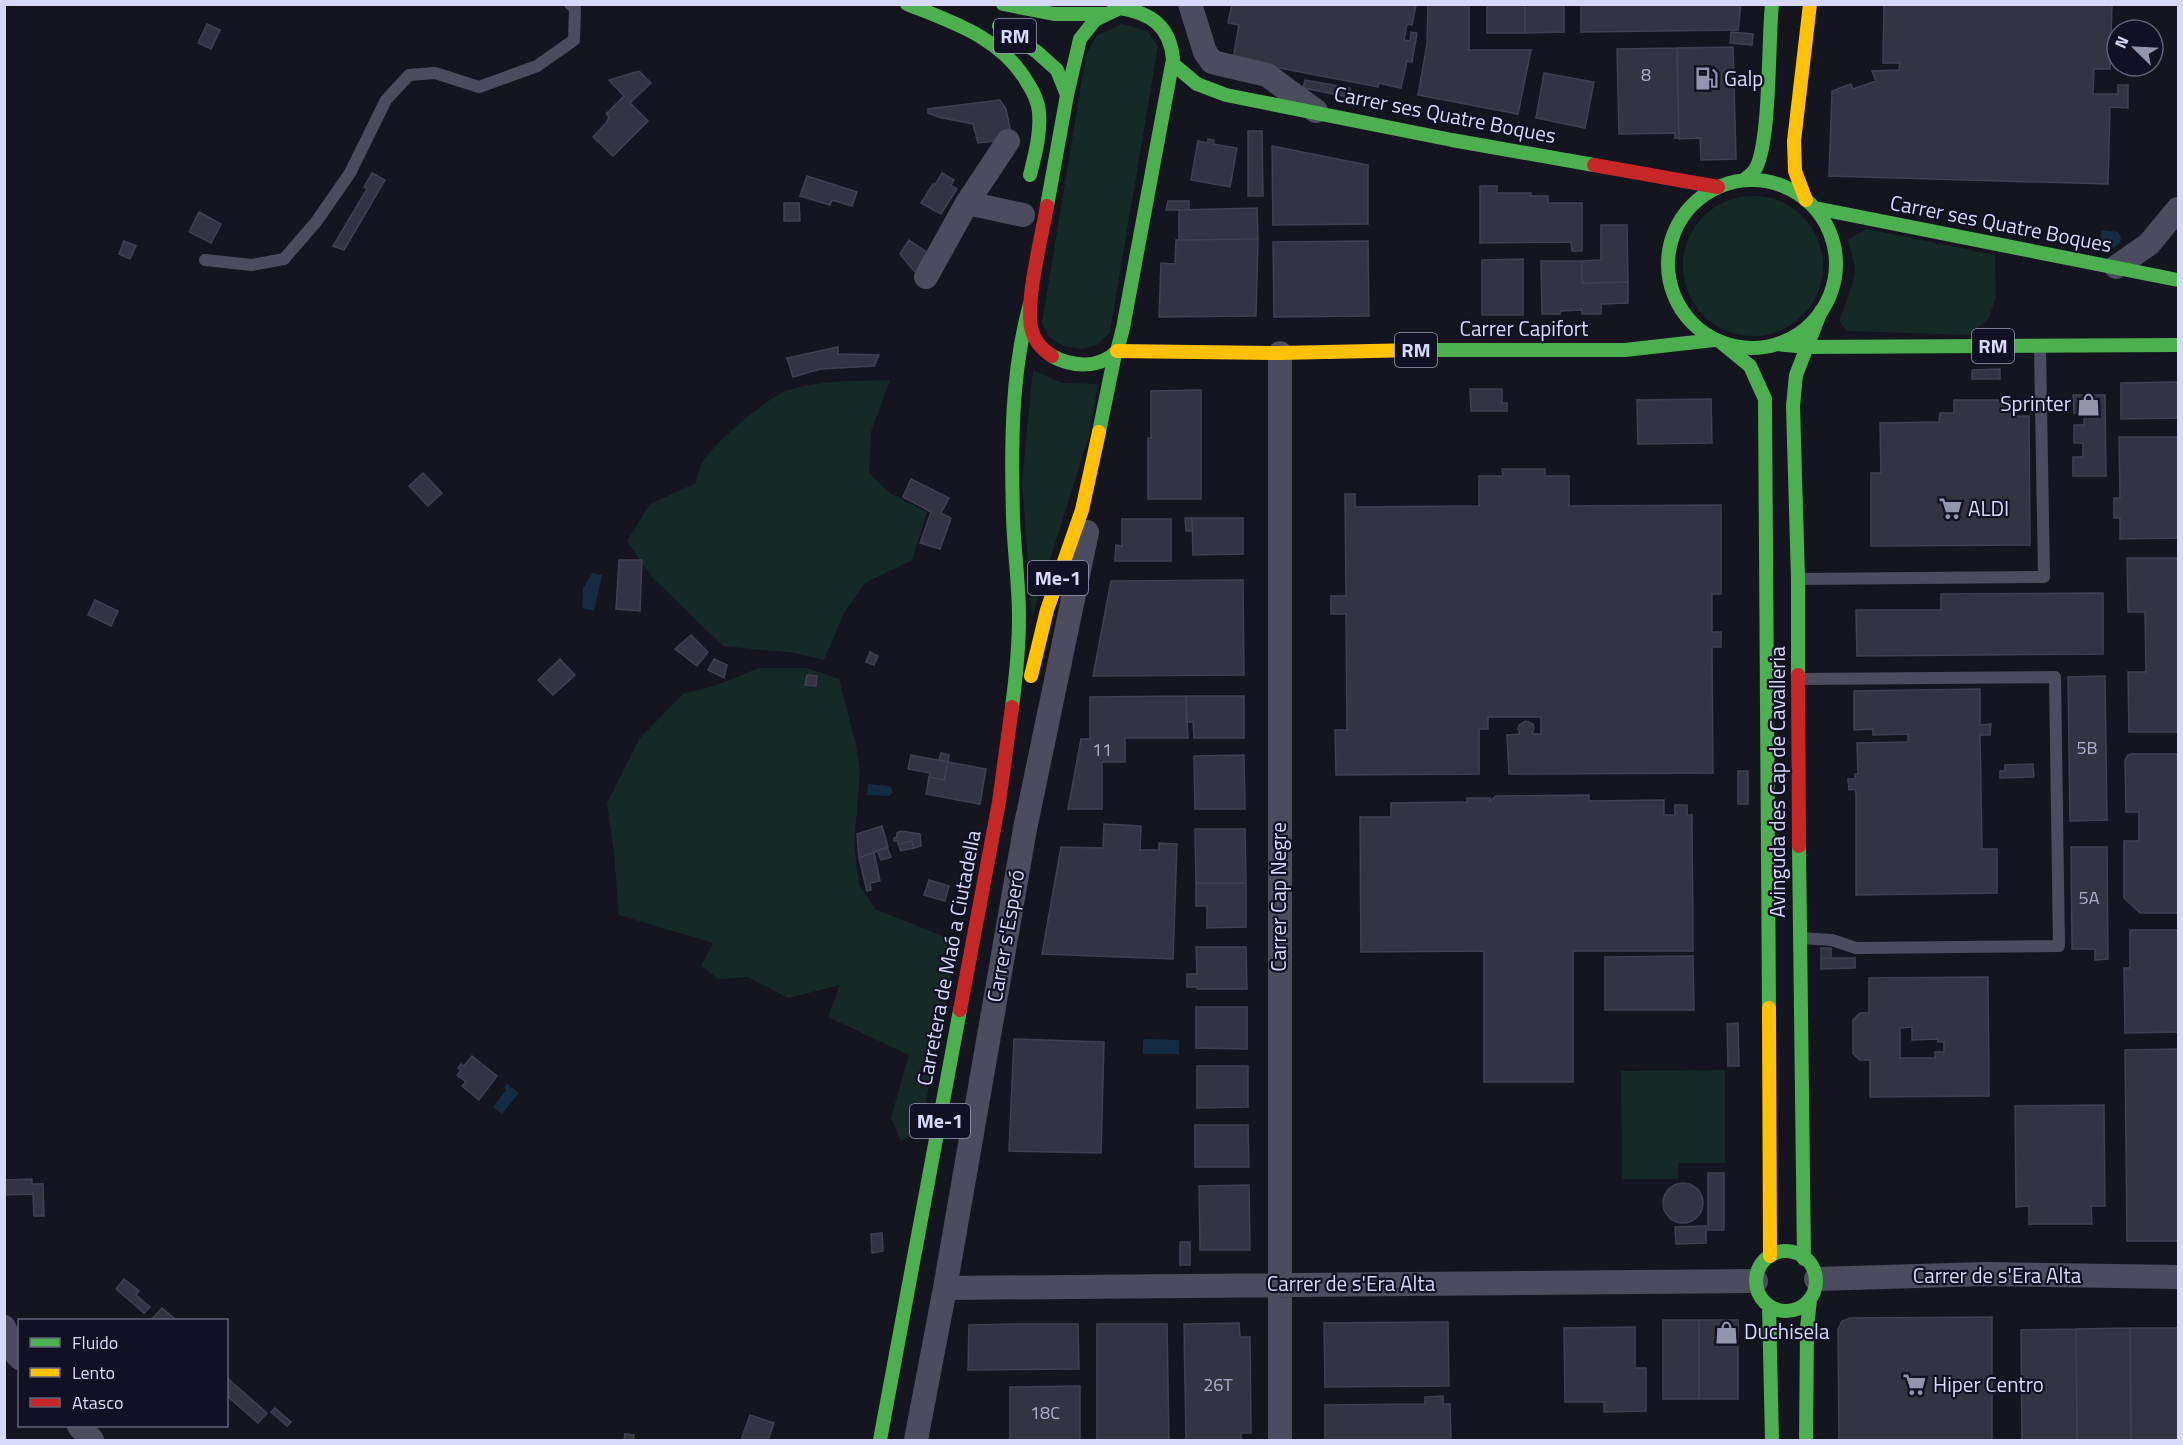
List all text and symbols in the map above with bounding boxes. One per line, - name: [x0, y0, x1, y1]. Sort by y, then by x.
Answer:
- north arrow: [2105, 18, 2165, 78]
- road number: RM: [994, 19, 1036, 53]
- text: N: [2108, 32, 2135, 52]
- house number: 8: [1641, 61, 1651, 88]
- place label: Galp: [1724, 62, 1763, 94]
- fuel station icon: Galp: [1693, 66, 1719, 92]
- street label: Carrer ses Quatre Boques: [1332, 77, 1559, 151]
- street label: Carrer ses Quatre Boques: [1888, 186, 2115, 260]
- street label: Carrer Capifort: [1460, 312, 1589, 344]
- road number: RM: [1972, 329, 2014, 363]
- road number: RM: [1395, 333, 1437, 367]
- place label: Sprinter: [2000, 387, 2071, 419]
- shop icon: Sprinter: [2076, 391, 2102, 417]
- place label: ALDI: [1968, 492, 2009, 524]
- supermarket icon: ALDI: [1937, 496, 1963, 522]
- road number: Me-1: [1028, 561, 1088, 595]
- street label: Avinguda des Cap de Cavalleria: [1761, 646, 1793, 918]
- house number: 5B: [2076, 734, 2098, 761]
- house number: 11: [1092, 736, 1112, 763]
- street label: Carrer Cap Negre: [1262, 822, 1294, 972]
- street label: Carretera de Maó a Ciutadella: [908, 827, 989, 1088]
- street label: Carrer s'Esperó: [978, 867, 1032, 1005]
- house number: 5A: [2079, 884, 2100, 911]
- road number: Me-1: [910, 1104, 970, 1138]
- street label: Carrer de s'Era Alta: [1913, 1259, 2082, 1291]
- street label: Carrer de s'Era Alta: [1267, 1267, 1436, 1299]
- place label: Duchisela: [1744, 1315, 1830, 1347]
- legend: [18, 1319, 228, 1427]
- shop icon: Duchisela: [1713, 1319, 1739, 1345]
- text: Fluido: [72, 1329, 118, 1356]
- text: Lento: [72, 1359, 115, 1386]
- place label: Hiper Centro: [1933, 1368, 2044, 1400]
- house number: 26T: [1203, 1371, 1233, 1398]
- supermarket icon: Hiper Centro: [1902, 1372, 1928, 1398]
- text: Atasco: [72, 1389, 123, 1416]
- house number: 18C: [1030, 1399, 1060, 1426]

